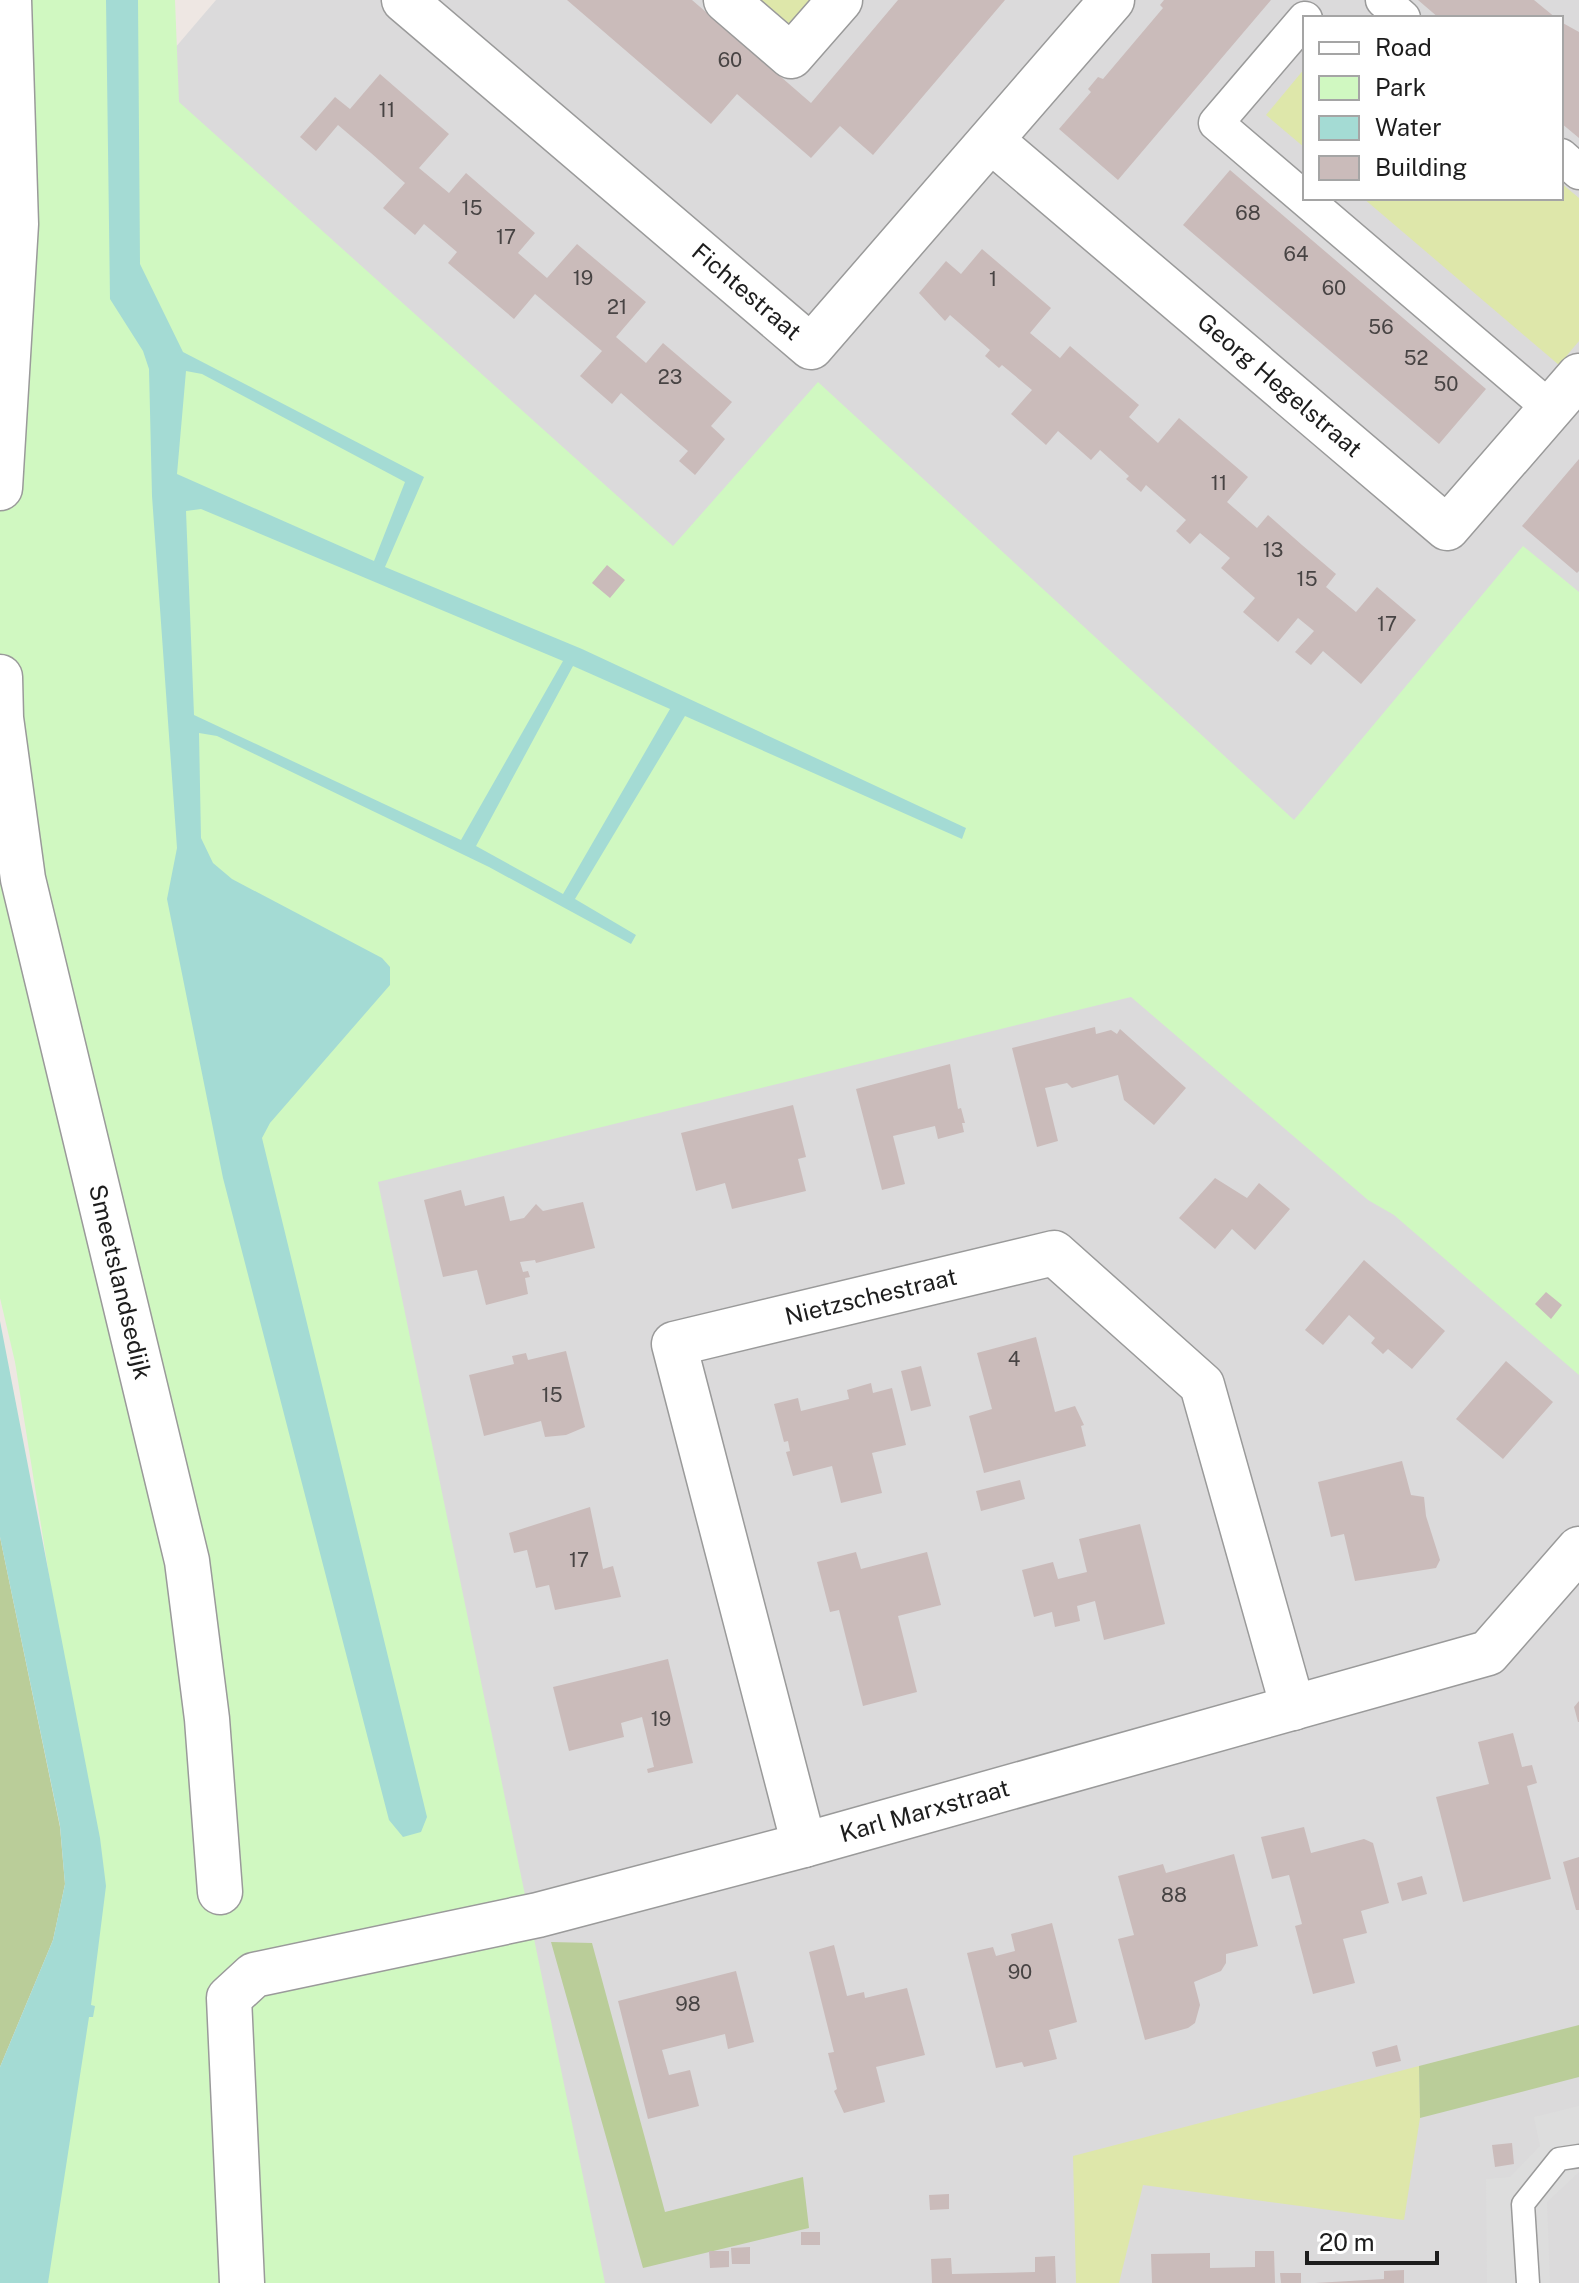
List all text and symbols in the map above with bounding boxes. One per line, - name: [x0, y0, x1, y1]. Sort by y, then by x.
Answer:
- legend: [1303, 16, 1563, 200]
- text: Road: [1375, 33, 1432, 61]
- house number: 60: [718, 48, 742, 72]
- text: Park: [1375, 73, 1426, 101]
- house number: 11: [379, 98, 395, 122]
- text: Water: [1375, 113, 1442, 141]
- text: Building: [1375, 153, 1467, 181]
- house number: 15: [462, 196, 482, 220]
- house number: 68: [1235, 201, 1261, 225]
- house number: 17: [496, 225, 516, 249]
- street label: Fichtestraat: [687, 237, 807, 345]
- house number: 64: [1284, 242, 1309, 266]
- house number: 19: [573, 266, 593, 290]
- house number: 1: [989, 267, 997, 291]
- house number: 60: [1322, 276, 1346, 300]
- house number: 21: [607, 295, 627, 319]
- street label: Georg Hegelstraat: [1192, 307, 1368, 462]
- house number: 56: [1368, 315, 1394, 339]
- house number: 52: [1404, 346, 1428, 370]
- house number: 23: [658, 365, 682, 389]
- house number: 50: [1433, 372, 1459, 396]
- house number: 11: [1211, 471, 1227, 495]
- house number: 13: [1263, 538, 1283, 562]
- house number: 15: [1297, 567, 1317, 591]
- house number: 17: [1377, 612, 1397, 636]
- street label: Smeetslandsedijk: [84, 1181, 158, 1382]
- street label: Nietzschestraat: [782, 1262, 959, 1330]
- house number: 4: [1008, 1347, 1020, 1371]
- house number: 15: [542, 1383, 562, 1407]
- house number: 17: [569, 1548, 589, 1572]
- house number: 19: [651, 1707, 671, 1731]
- street label: Karl Marxstraat: [836, 1773, 1012, 1847]
- house number: 88: [1161, 1883, 1187, 1907]
- house number: 90: [1008, 1960, 1032, 1984]
- house number: 98: [675, 1992, 701, 2016]
- scale bar: [1307, 2215, 1437, 2265]
- text: 20 m: [1319, 2228, 1375, 2256]

